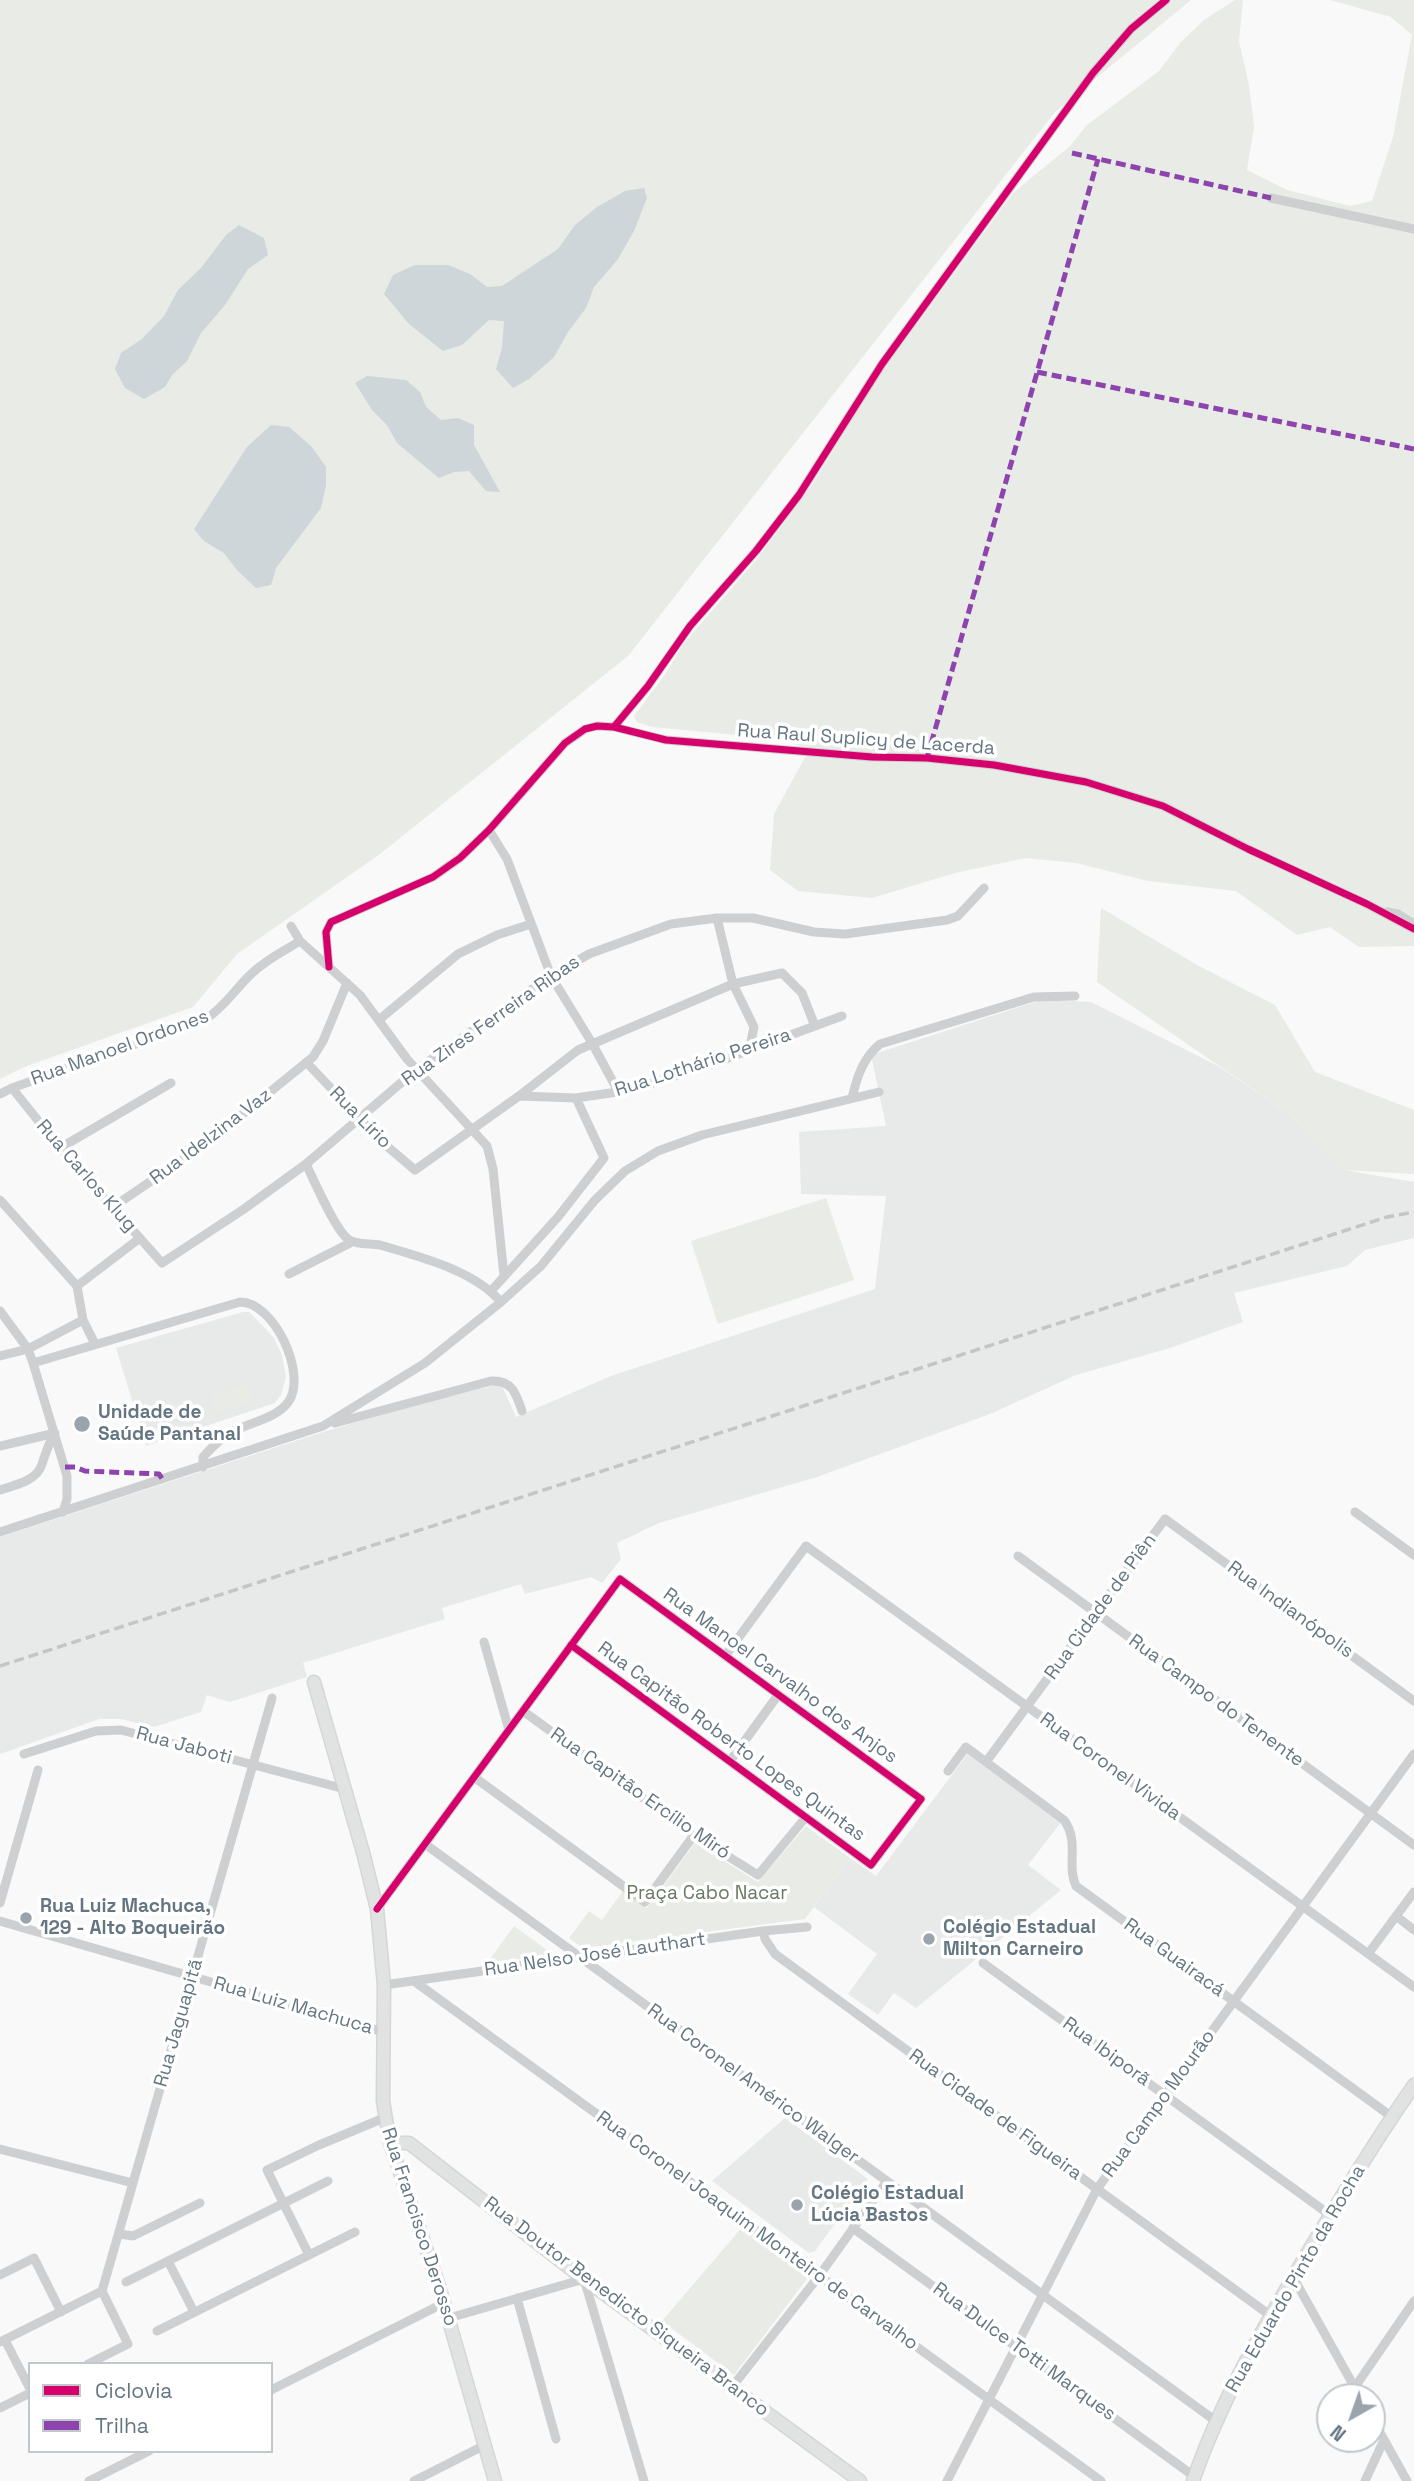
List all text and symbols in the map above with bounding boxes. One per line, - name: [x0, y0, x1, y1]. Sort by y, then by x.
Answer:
- street label: Rua Raul Suplicy de Lacerda: [737, 720, 995, 760]
- street label: Rua Zires Ferreira Ribas: [398, 951, 584, 1091]
- street label: Rua Manoel Ordones: [28, 1005, 212, 1091]
- street label: Rua Lothário Pereira: [612, 1024, 794, 1102]
- street label: Rua Lírio: [324, 1082, 396, 1154]
- street label: Rua Idelzina Vaz: [146, 1084, 276, 1190]
- street label: Rua Carlos Klug: [31, 1115, 141, 1237]
- place label: Unidade de Saúde Pantanal: [98, 1402, 241, 1446]
- marker: Unidade de Saúde Pantanal: [72, 1414, 92, 1434]
- street label: Rua Cidade de Piên: [1040, 1530, 1162, 1684]
- street label: Rua Indianópolis: [1223, 1557, 1357, 1663]
- street label: Rua Manoel Carvalho dos Anjos: [658, 1583, 902, 1769]
- street label: Rua Campo do Tenente: [1124, 1630, 1308, 1772]
- street label: Rua Capitão Roberto Lopes Quintas: [593, 1637, 869, 1847]
- street label: Rua Coronel Vivida: [1035, 1708, 1185, 1826]
- street label: Rua Jaboti: [134, 1722, 234, 1770]
- street label: Rua Capitão Ercílio Miró: [546, 1723, 734, 1865]
- park label: Praça Cabo Nacar: [627, 1883, 787, 1905]
- place label: Rua Luiz Machuca, 129 - Alto Boqueirão: [40, 1896, 225, 1940]
- marker: Rua Luiz Machuca, 129 - Alto Boqueirão: [18, 1910, 34, 1926]
- street label: Rua Guairacá: [1119, 1914, 1229, 2002]
- place label: Colégio Estadual Milton Carneiro: [943, 1917, 1096, 1961]
- street label: Rua Nelso José Lauthart: [483, 1928, 707, 1982]
- marker: Colégio Estadual Milton Carneiro: [921, 1931, 937, 1947]
- street label: Rua Jaguapitã: [150, 1956, 208, 2090]
- street label: Rua Luiz Machuca: [211, 1972, 375, 2040]
- street label: Rua Coronel Américo Walger: [643, 1999, 863, 2169]
- street label: Rua Ibiporã: [1058, 2013, 1154, 2091]
- street label: Rua Campo Mourão: [1098, 2026, 1220, 2182]
- street label: Rua Cidade de Figueira: [904, 2045, 1086, 2185]
- street label: Rua Coronel Joaquim Monteiro de Carvalho: [592, 2107, 922, 2355]
- street label: Rua Francisco Derosso: [376, 2125, 462, 2329]
- street label: Rua Eduardo Pinto da Rocha: [1221, 2161, 1371, 2397]
- place label: Colégio Estadual Lúcia Bastos: [811, 2183, 964, 2227]
- street label: Rua Doutor Benedicto Siqueira Branco: [479, 2192, 773, 2422]
- marker: Colégio Estadual Lúcia Bastos: [789, 2197, 805, 2213]
- street label: Rua Dulce Totti Marques: [928, 2278, 1120, 2426]
- legend: [28, 2362, 273, 2453]
- text: Ciclovia: [95, 2377, 172, 2404]
- north arrow: [1316, 2383, 1386, 2453]
- text: Trilha: [95, 2412, 149, 2439]
- text: N: [1326, 2419, 1351, 2447]

